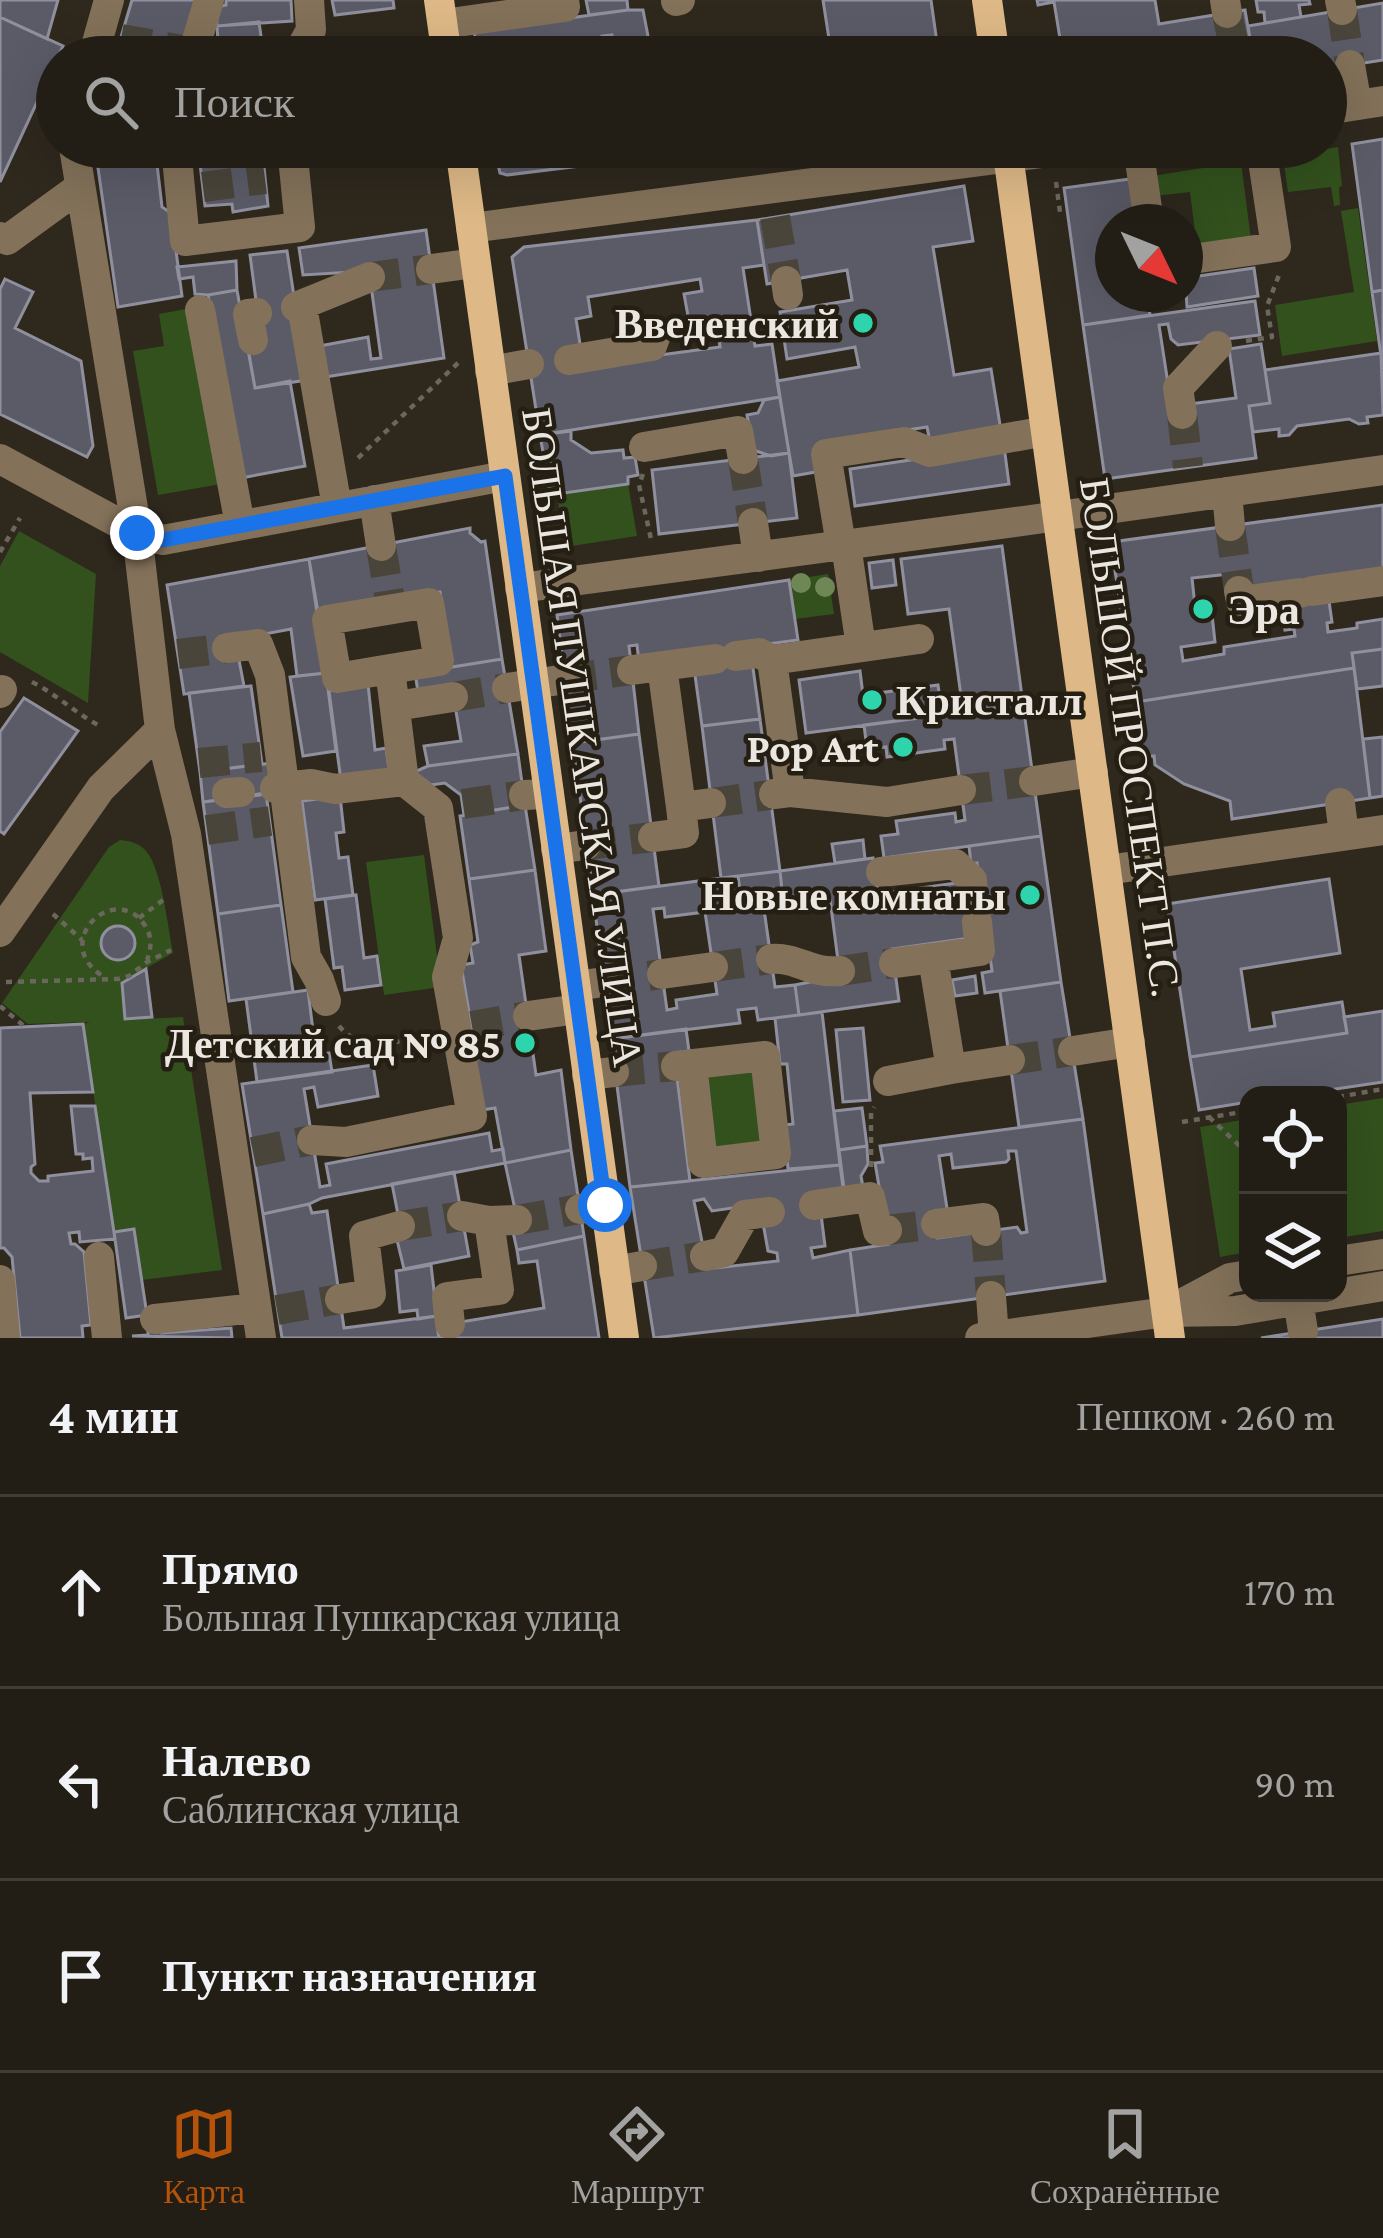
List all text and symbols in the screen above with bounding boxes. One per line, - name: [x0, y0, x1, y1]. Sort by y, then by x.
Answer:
- search box: [36, 36, 1347, 168]
- icon: search: [78, 69, 144, 135]
- text: Поиск: [174, 77, 295, 127]
- north arrow: [1095, 204, 1203, 312]
- place label: Введенский: [615, 300, 839, 347]
- marker: Введенский: [850, 310, 876, 336]
- street label: БОЛЬШАЯ ПУШКАРСКАЯ УЛИЦА: [513, 405, 652, 1070]
- street label: БОЛЬШОЙ ПРОСПЕКТ П.С.: [1071, 474, 1190, 1000]
- route end: [110, 506, 164, 560]
- place label: Эра: [1227, 586, 1300, 633]
- marker: Эра: [1190, 596, 1216, 622]
- place label: Кристалл: [896, 677, 1082, 724]
- marker: Кристалл: [859, 687, 885, 713]
- place label: Pop Art: [747, 724, 880, 771]
- marker: Pop Art: [890, 734, 916, 760]
- place label: Новые комнаты: [701, 872, 1006, 919]
- marker: Новые комнаты: [1017, 882, 1043, 908]
- place label: Детский сад № 85: [165, 1020, 501, 1067]
- marker: Детский сад № 85: [512, 1030, 538, 1056]
- map controls: [1239, 1086, 1347, 1302]
- button: locate: [1239, 1086, 1347, 1194]
- route start: [578, 1178, 632, 1232]
- button: layers: [1239, 1194, 1347, 1302]
- text: 4 мин: [48, 1387, 179, 1444]
- text: Пешком · 260 m: [1076, 1395, 1335, 1438]
- text: Прямо: [162, 1544, 299, 1594]
- icon: ahead: [48, 1559, 114, 1625]
- text: 170 m: [1244, 1570, 1335, 1613]
- text: Большая Пушкарская улица: [162, 1596, 621, 1639]
- text: Налево: [162, 1736, 312, 1786]
- icon: left: [48, 1751, 114, 1817]
- text: 90 m: [1254, 1762, 1335, 1805]
- text: Саблинская улица: [162, 1788, 460, 1831]
- icon: arrive: [48, 1943, 114, 2009]
- text: Пункт назначения: [162, 1951, 537, 2001]
- tab: Карта: [163, 2101, 245, 2211]
- tab: Маршрут: [571, 2101, 704, 2211]
- tab: Сохранённые: [1030, 2101, 1220, 2211]

